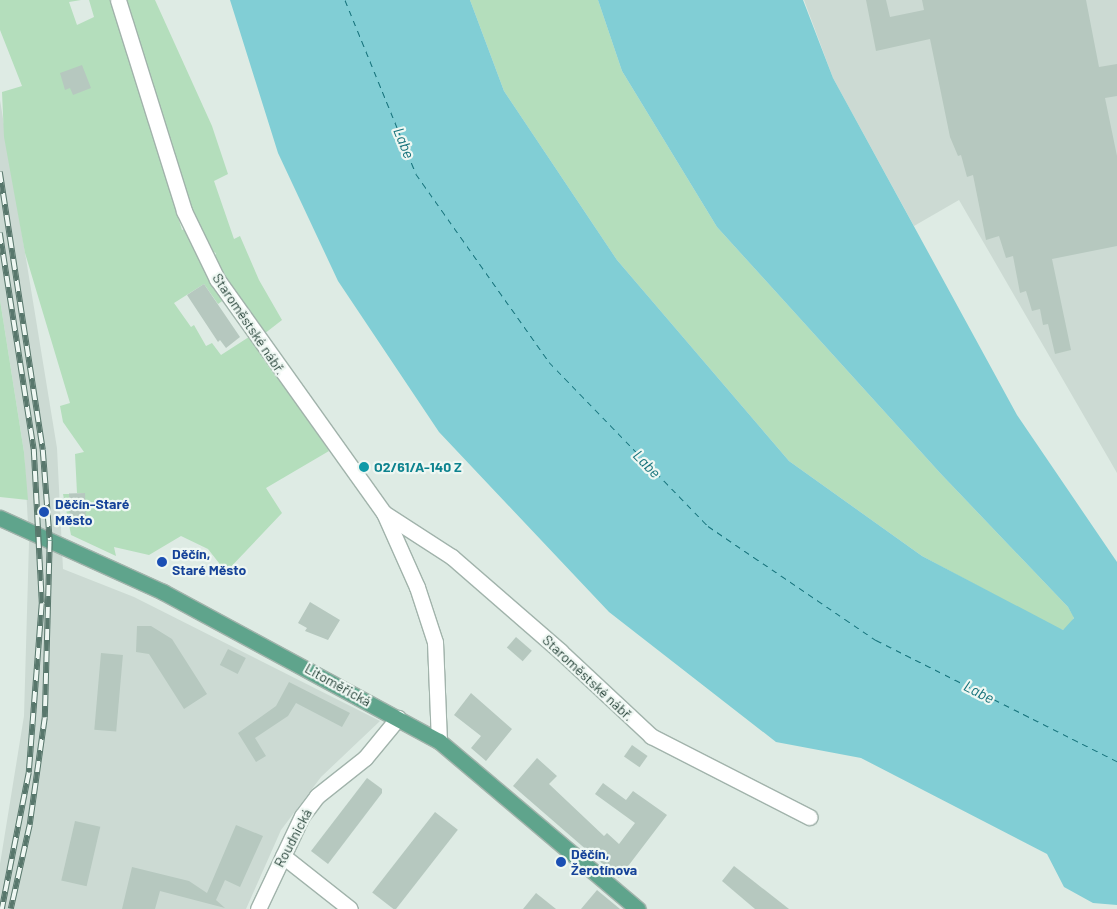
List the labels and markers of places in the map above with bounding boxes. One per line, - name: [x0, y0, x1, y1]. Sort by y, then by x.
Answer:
- place label: O2/61/A-140 Z: [374, 459, 462, 475]
- marker: O2/61/A-140 Z: [358, 461, 370, 473]
- place label: Děčín-Staré Město: [55, 496, 129, 528]
- marker: Děčín-Staré Město: [37, 505, 51, 519]
- place label: Děčín, Staré Město: [172, 546, 246, 578]
- marker: Děčín, Staré Město: [156, 556, 168, 568]
- place label: Děčín, Žerotínova: [571, 846, 637, 879]
- marker: Děčín, Žerotínova: [555, 856, 567, 868]

